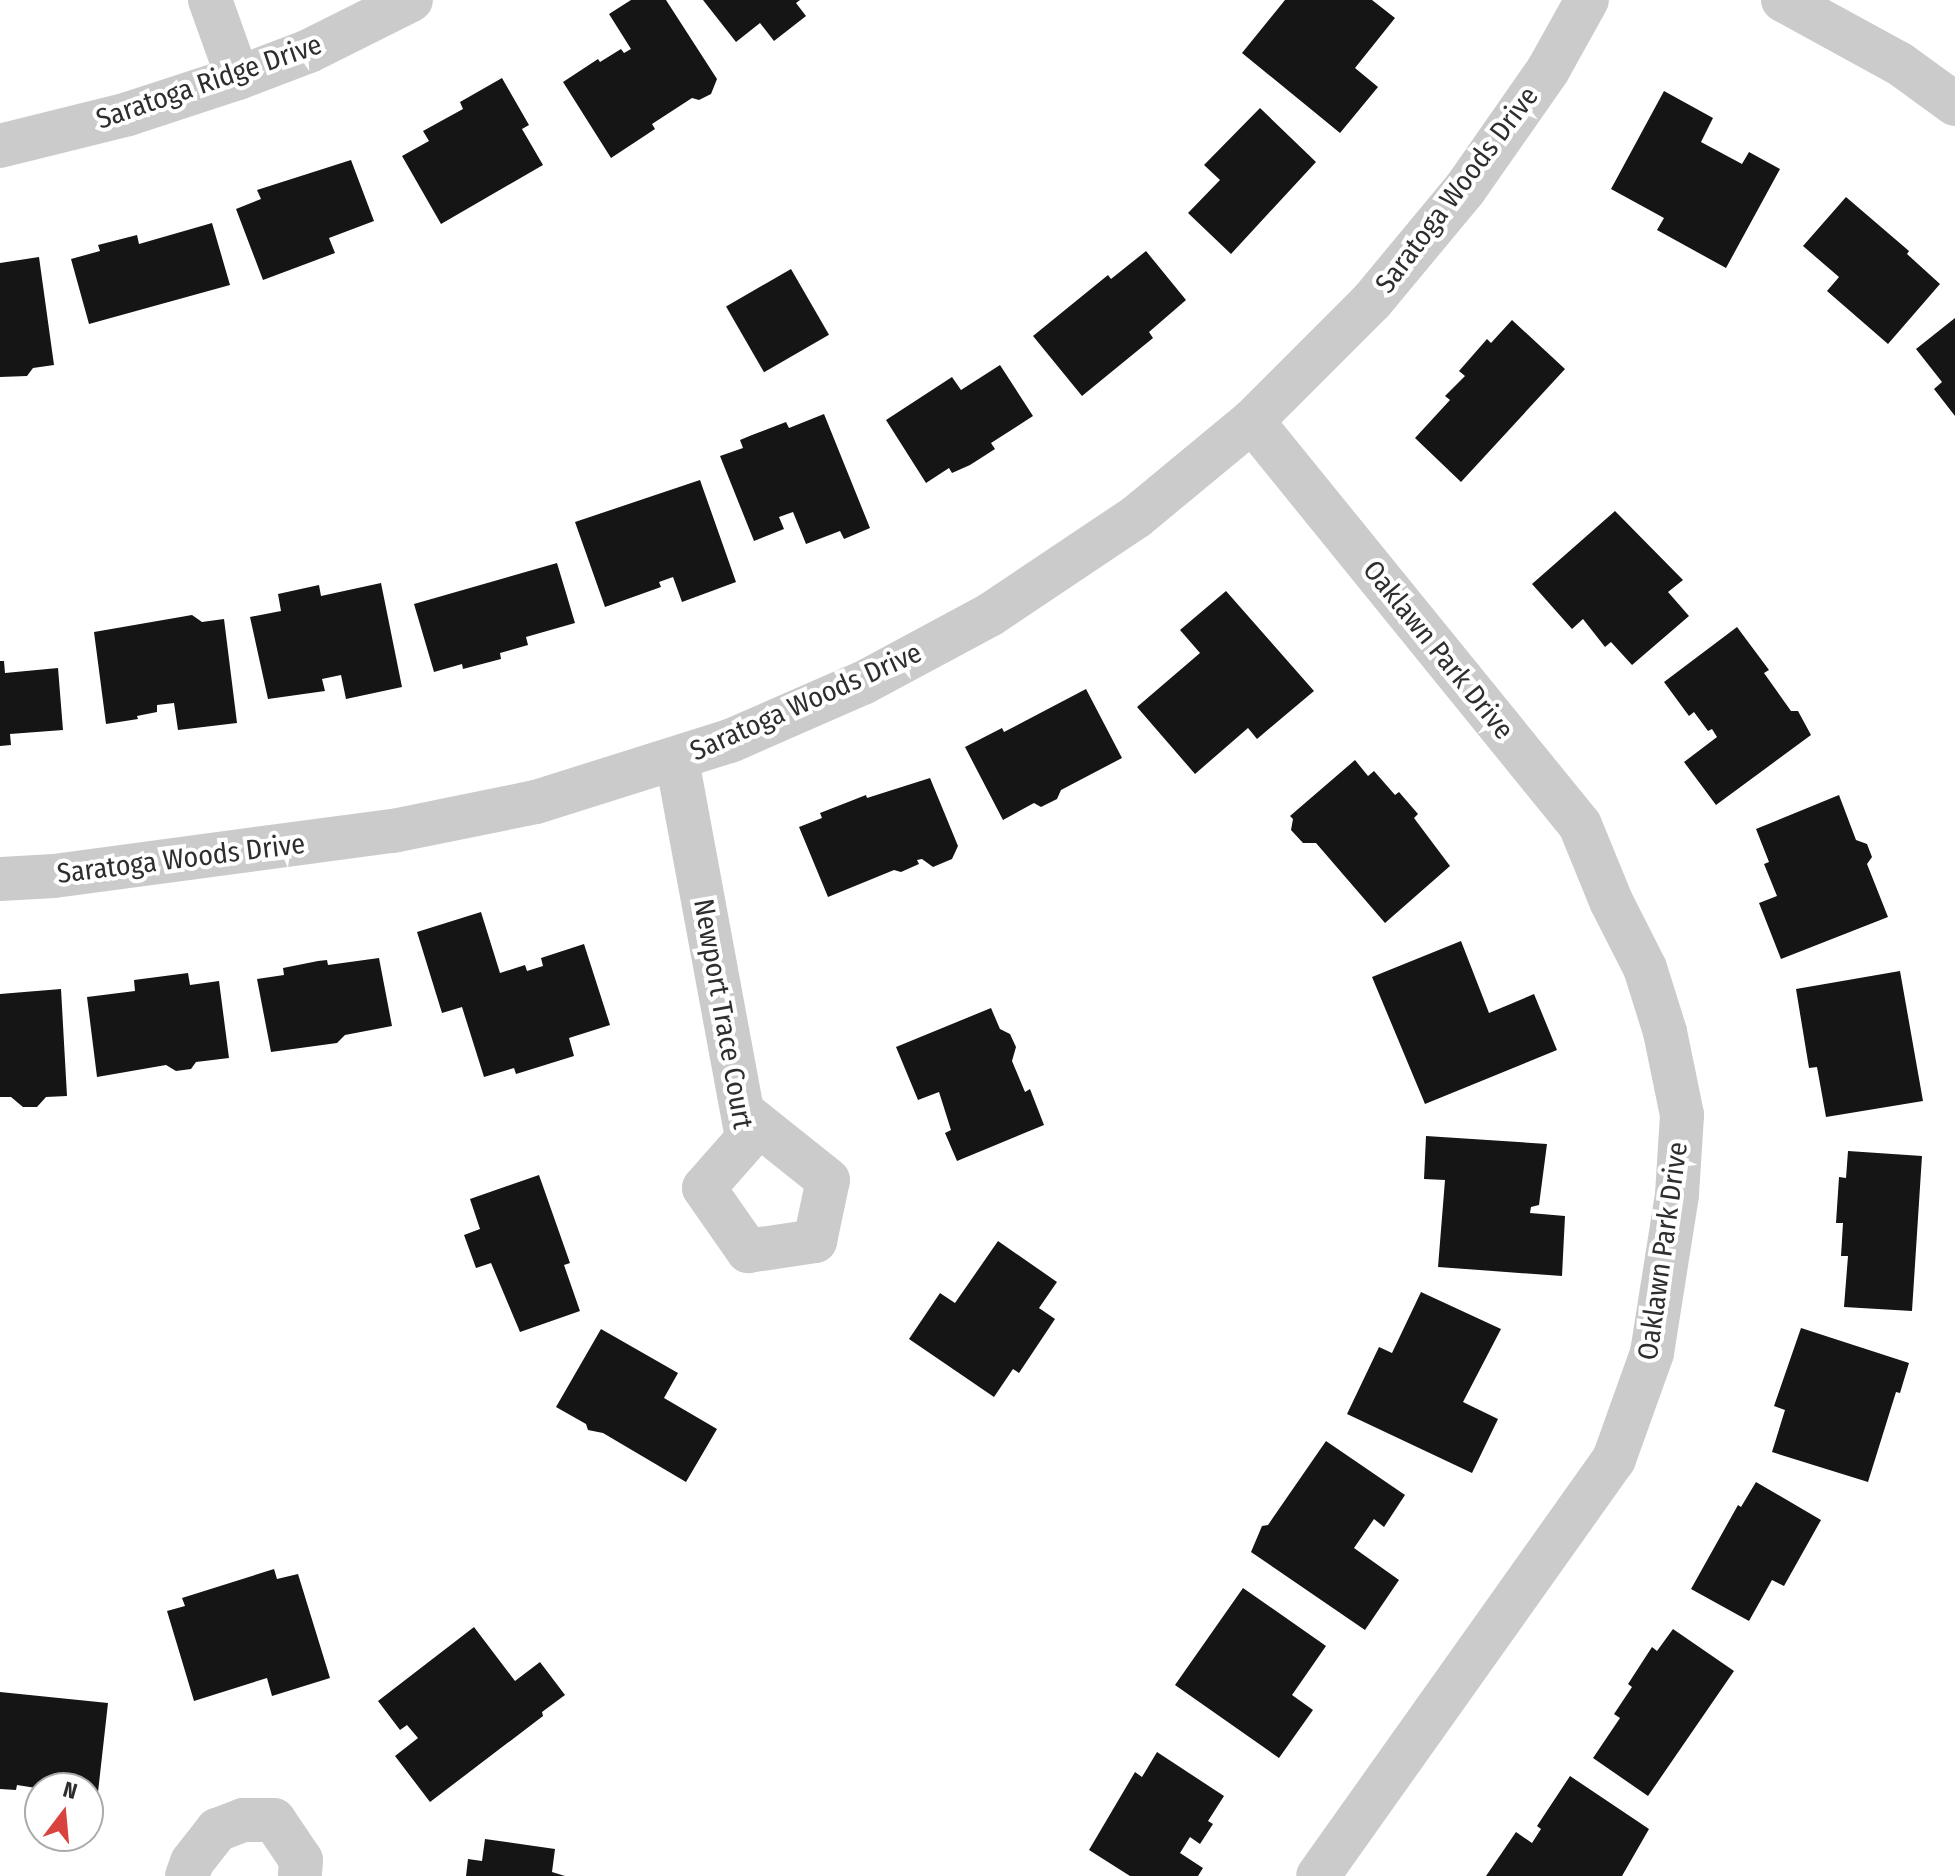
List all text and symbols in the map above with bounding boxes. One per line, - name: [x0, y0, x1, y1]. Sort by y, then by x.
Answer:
- street label: Saratoga Ridge Drive: [92, 28, 326, 136]
- street label: Saratoga Woods Drive: [1368, 80, 1546, 300]
- street label: Oaklawn Park Drive: [1356, 554, 1520, 746]
- street label: Saratoga Woods Drive: [685, 636, 927, 768]
- street label: Saratoga Woods Drive: [55, 827, 307, 891]
- street label: Newport Trace Court: [686, 896, 760, 1132]
- street label: Oaklawn Park Drive: [1631, 1140, 1695, 1362]
- north arrow: [24, 1772, 104, 1852]
- text: N: [60, 1776, 80, 1805]

